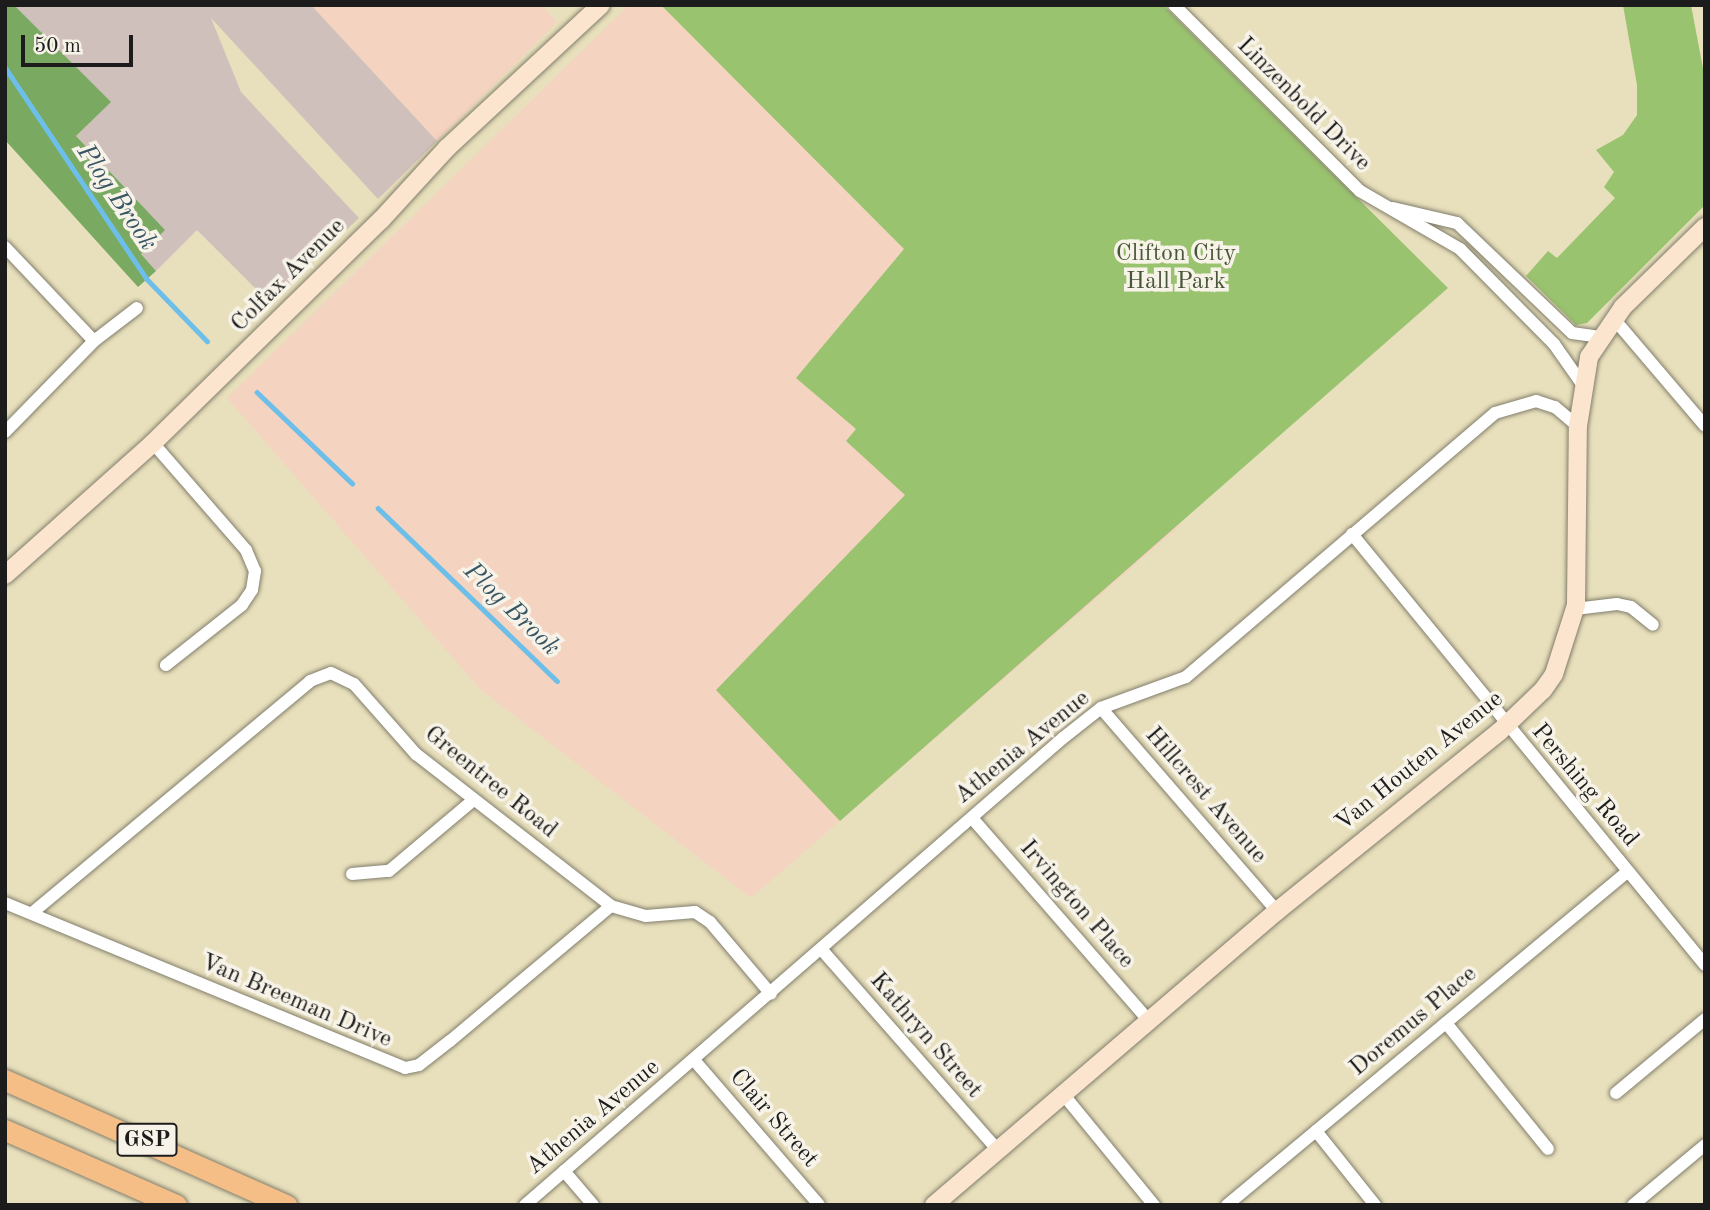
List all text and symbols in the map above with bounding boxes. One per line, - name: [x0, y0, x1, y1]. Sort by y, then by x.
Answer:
- scale bar: [24, 21, 136, 65]
- street label: Linzenbold Drive: [1230, 32, 1376, 178]
- text: 50 m: [34, 36, 81, 57]
- water label: Plog Brook: [69, 139, 163, 257]
- street label: Colfax Avenue: [226, 213, 352, 339]
- park label: Clifton City Hall Park: [1116, 241, 1236, 297]
- water label: Plog Brook: [456, 556, 566, 664]
- street label: Athenia Avenue: [950, 685, 1096, 811]
- street label: Van Houten Avenue: [1330, 686, 1510, 838]
- street label: Pershing Road: [1524, 719, 1644, 853]
- street label: Greentree Road: [418, 721, 562, 845]
- street label: Hillcrest Avenue: [1138, 722, 1272, 870]
- street label: Irvington Place: [1012, 835, 1140, 975]
- street label: Van Breeman Drive: [196, 949, 396, 1055]
- street label: Doremus Place: [1345, 961, 1483, 1083]
- street label: Kathryn Street: [863, 967, 987, 1105]
- street label: Athenia Avenue: [522, 1054, 666, 1182]
- street label: Clair Street: [722, 1064, 824, 1174]
- road number: GSP: [116, 1120, 178, 1160]

